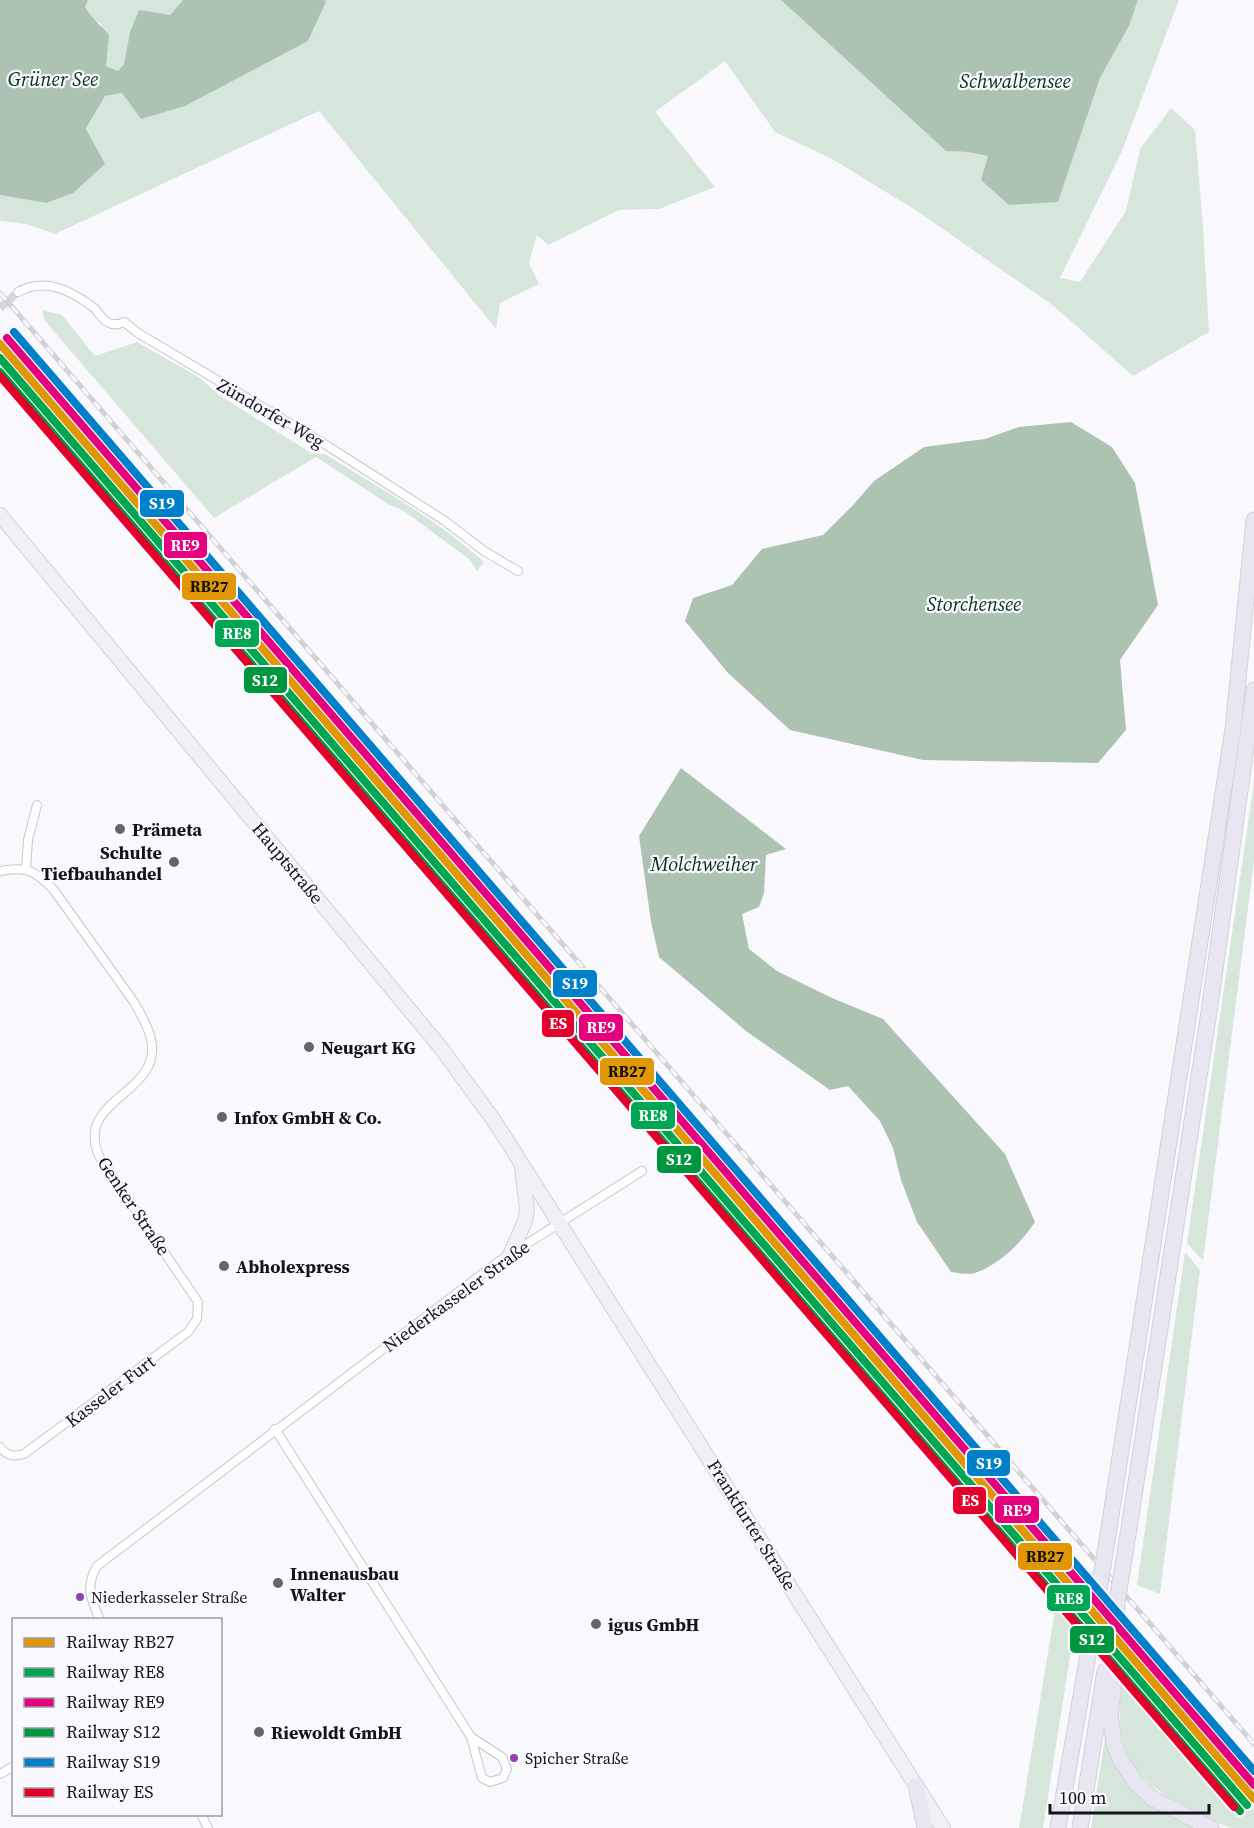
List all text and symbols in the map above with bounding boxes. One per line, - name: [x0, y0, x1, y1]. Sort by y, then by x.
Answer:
- water label: Grüner See: [8, 65, 98, 93]
- water label: Schwalbensee: [959, 67, 1071, 95]
- street label: Zündorfer Weg: [213, 372, 329, 454]
- line badge: S19: [139, 489, 185, 518]
- text: S19: [149, 492, 175, 514]
- line badge: RE9: [163, 531, 208, 559]
- text: RE9: [170, 534, 200, 556]
- line badge: RB27: [181, 572, 237, 601]
- text: RB27: [190, 575, 229, 597]
- water label: Storchensee: [927, 590, 1021, 618]
- line badge: RE8: [214, 619, 260, 648]
- text: RE8: [222, 622, 252, 644]
- line badge: S12: [243, 666, 288, 694]
- text: S12: [252, 669, 278, 691]
- place label: Prämeta: [132, 817, 203, 842]
- street label: Hauptstraße: [246, 817, 330, 909]
- marker: Prämeta: [113, 822, 127, 836]
- place label: Schulte Tiefbauhandel: [41, 840, 162, 886]
- water label: Molchweiher: [649, 850, 759, 878]
- marker: Schulte Tiefbauhandel: [167, 855, 181, 869]
- line badge: S19: [552, 969, 598, 998]
- text: S19: [562, 972, 588, 994]
- line badge: ES: [541, 1009, 575, 1038]
- text: ES: [549, 1012, 567, 1034]
- line badge: RE9: [578, 1013, 624, 1042]
- text: RE9: [586, 1016, 616, 1038]
- place label: Neugart KG: [321, 1035, 416, 1060]
- marker: Neugart KG: [302, 1040, 316, 1054]
- line badge: RB27: [599, 1057, 655, 1086]
- text: RB27: [608, 1060, 647, 1082]
- line badge: RE8: [630, 1101, 676, 1130]
- text: RE8: [638, 1104, 668, 1126]
- place label: Infox GmbH & Co.: [234, 1105, 382, 1130]
- marker: Infox GmbH & Co.: [215, 1110, 229, 1124]
- line badge: S12: [656, 1145, 702, 1174]
- text: S12: [666, 1148, 692, 1170]
- street label: Genker Straße: [92, 1152, 176, 1260]
- street label: Niederkasseler Straße: [378, 1234, 534, 1358]
- place label: Abholexpress: [236, 1254, 350, 1279]
- marker: Abholexpress: [217, 1259, 231, 1273]
- street label: Kasseler Furt: [60, 1349, 160, 1433]
- line badge: S19: [966, 1449, 1011, 1477]
- text: S19: [976, 1452, 1002, 1474]
- street label: Frankfurter Straße: [702, 1455, 802, 1595]
- line badge: ES: [952, 1486, 987, 1515]
- text: ES: [961, 1489, 979, 1511]
- line badge: RE9: [994, 1495, 1040, 1524]
- text: RE9: [1002, 1499, 1032, 1521]
- line badge: RB27: [1017, 1542, 1073, 1571]
- text: RB27: [1026, 1545, 1065, 1567]
- place label: Innenausbau Walter: [290, 1561, 399, 1607]
- marker: Innenausbau Walter: [271, 1576, 285, 1590]
- line badge: RE8: [1046, 1584, 1091, 1612]
- place label: Niederkasseler Straße: [91, 1586, 247, 1608]
- text: RE8: [1054, 1587, 1084, 1609]
- marker: Niederkasseler Straße: [74, 1591, 86, 1603]
- place label: igus GmbH: [608, 1612, 700, 1637]
- marker: igus GmbH: [589, 1617, 603, 1631]
- legend: [12, 1618, 222, 1816]
- line badge: S12: [1069, 1625, 1115, 1654]
- text: S12: [1079, 1628, 1105, 1650]
- text: Railway RB27: [66, 1629, 174, 1654]
- text: Railway RE8: [66, 1659, 165, 1684]
- text: Railway RE9: [66, 1689, 165, 1714]
- text: Railway S12: [66, 1719, 161, 1744]
- place label: Riewoldt GmbH: [271, 1720, 402, 1745]
- marker: Riewoldt GmbH: [252, 1725, 266, 1739]
- place label: Spicher Straße: [525, 1747, 629, 1769]
- text: Railway S19: [66, 1749, 161, 1774]
- marker: Spicher Straße: [508, 1752, 520, 1764]
- scale bar: [1050, 1777, 1209, 1815]
- text: Railway ES: [66, 1779, 153, 1804]
- text: 100 m: [1059, 1785, 1106, 1810]

